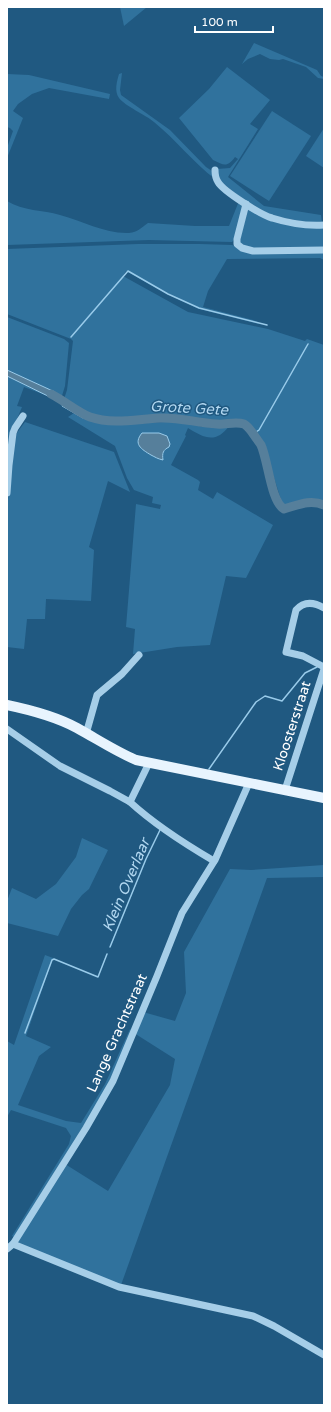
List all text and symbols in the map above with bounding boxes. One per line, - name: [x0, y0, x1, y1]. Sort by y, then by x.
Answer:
- scale bar: [195, 8, 273, 34]
- text: 100 m: [201, 15, 238, 29]
- water label: Grote Gete: [150, 397, 230, 419]
- street label: Kloosterstraat: [269, 678, 315, 773]
- water label: Klein Overlaar: [98, 834, 155, 934]
- street label: Lange Grachtstraat: [83, 970, 151, 1095]

